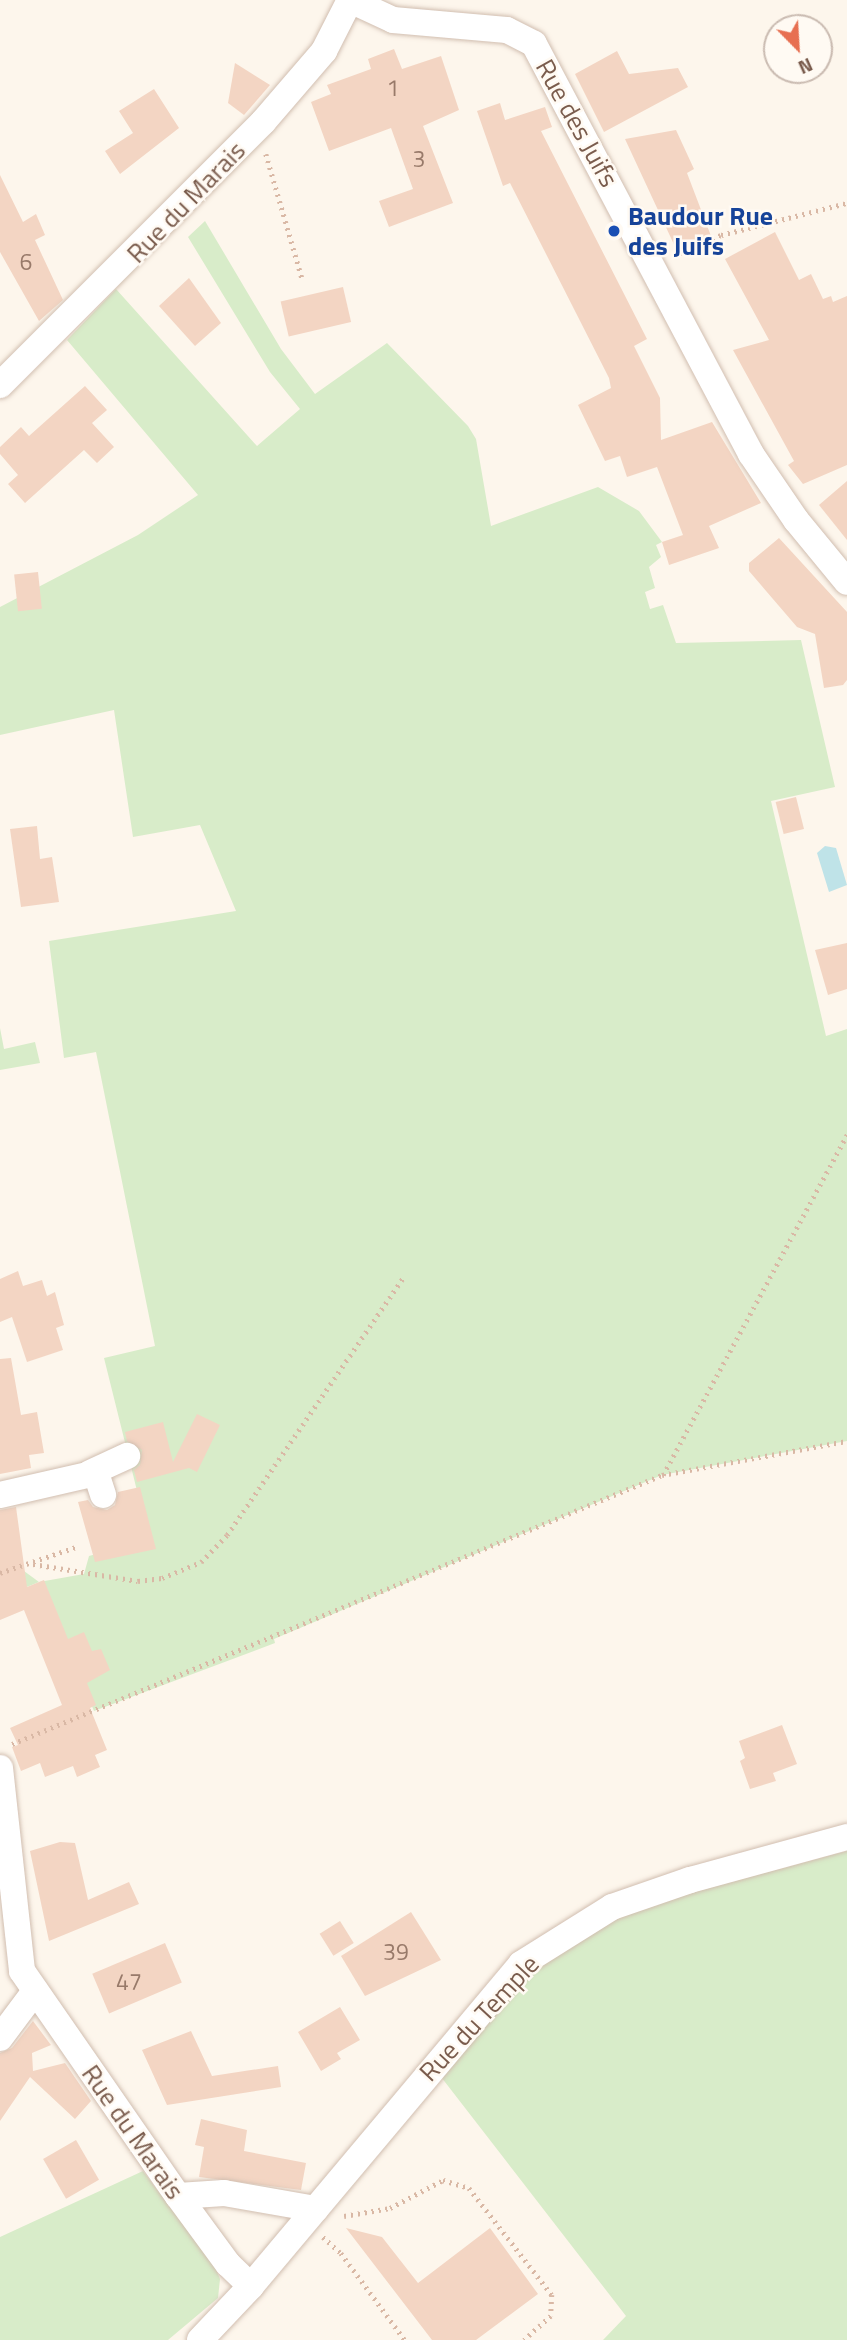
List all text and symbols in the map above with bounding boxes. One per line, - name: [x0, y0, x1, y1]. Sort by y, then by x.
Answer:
- north arrow: [763, 14, 833, 84]
- text: N: [794, 51, 818, 83]
- street label: Rue des Juifs: [529, 54, 625, 192]
- house number: 1: [387, 74, 399, 102]
- street label: Rue du Marais: [120, 135, 252, 269]
- house number: 3: [413, 145, 425, 173]
- place label: Baudour Rue des Juifs: [628, 200, 773, 262]
- marker: Baudour Rue des Juifs: [606, 223, 622, 239]
- house number: 6: [20, 248, 32, 276]
- house number: 39: [383, 1938, 409, 1966]
- street label: Rue du Temple: [413, 1949, 545, 2087]
- house number: 47: [116, 1968, 142, 1996]
- street label: Rue du Marais: [75, 2059, 191, 2205]

